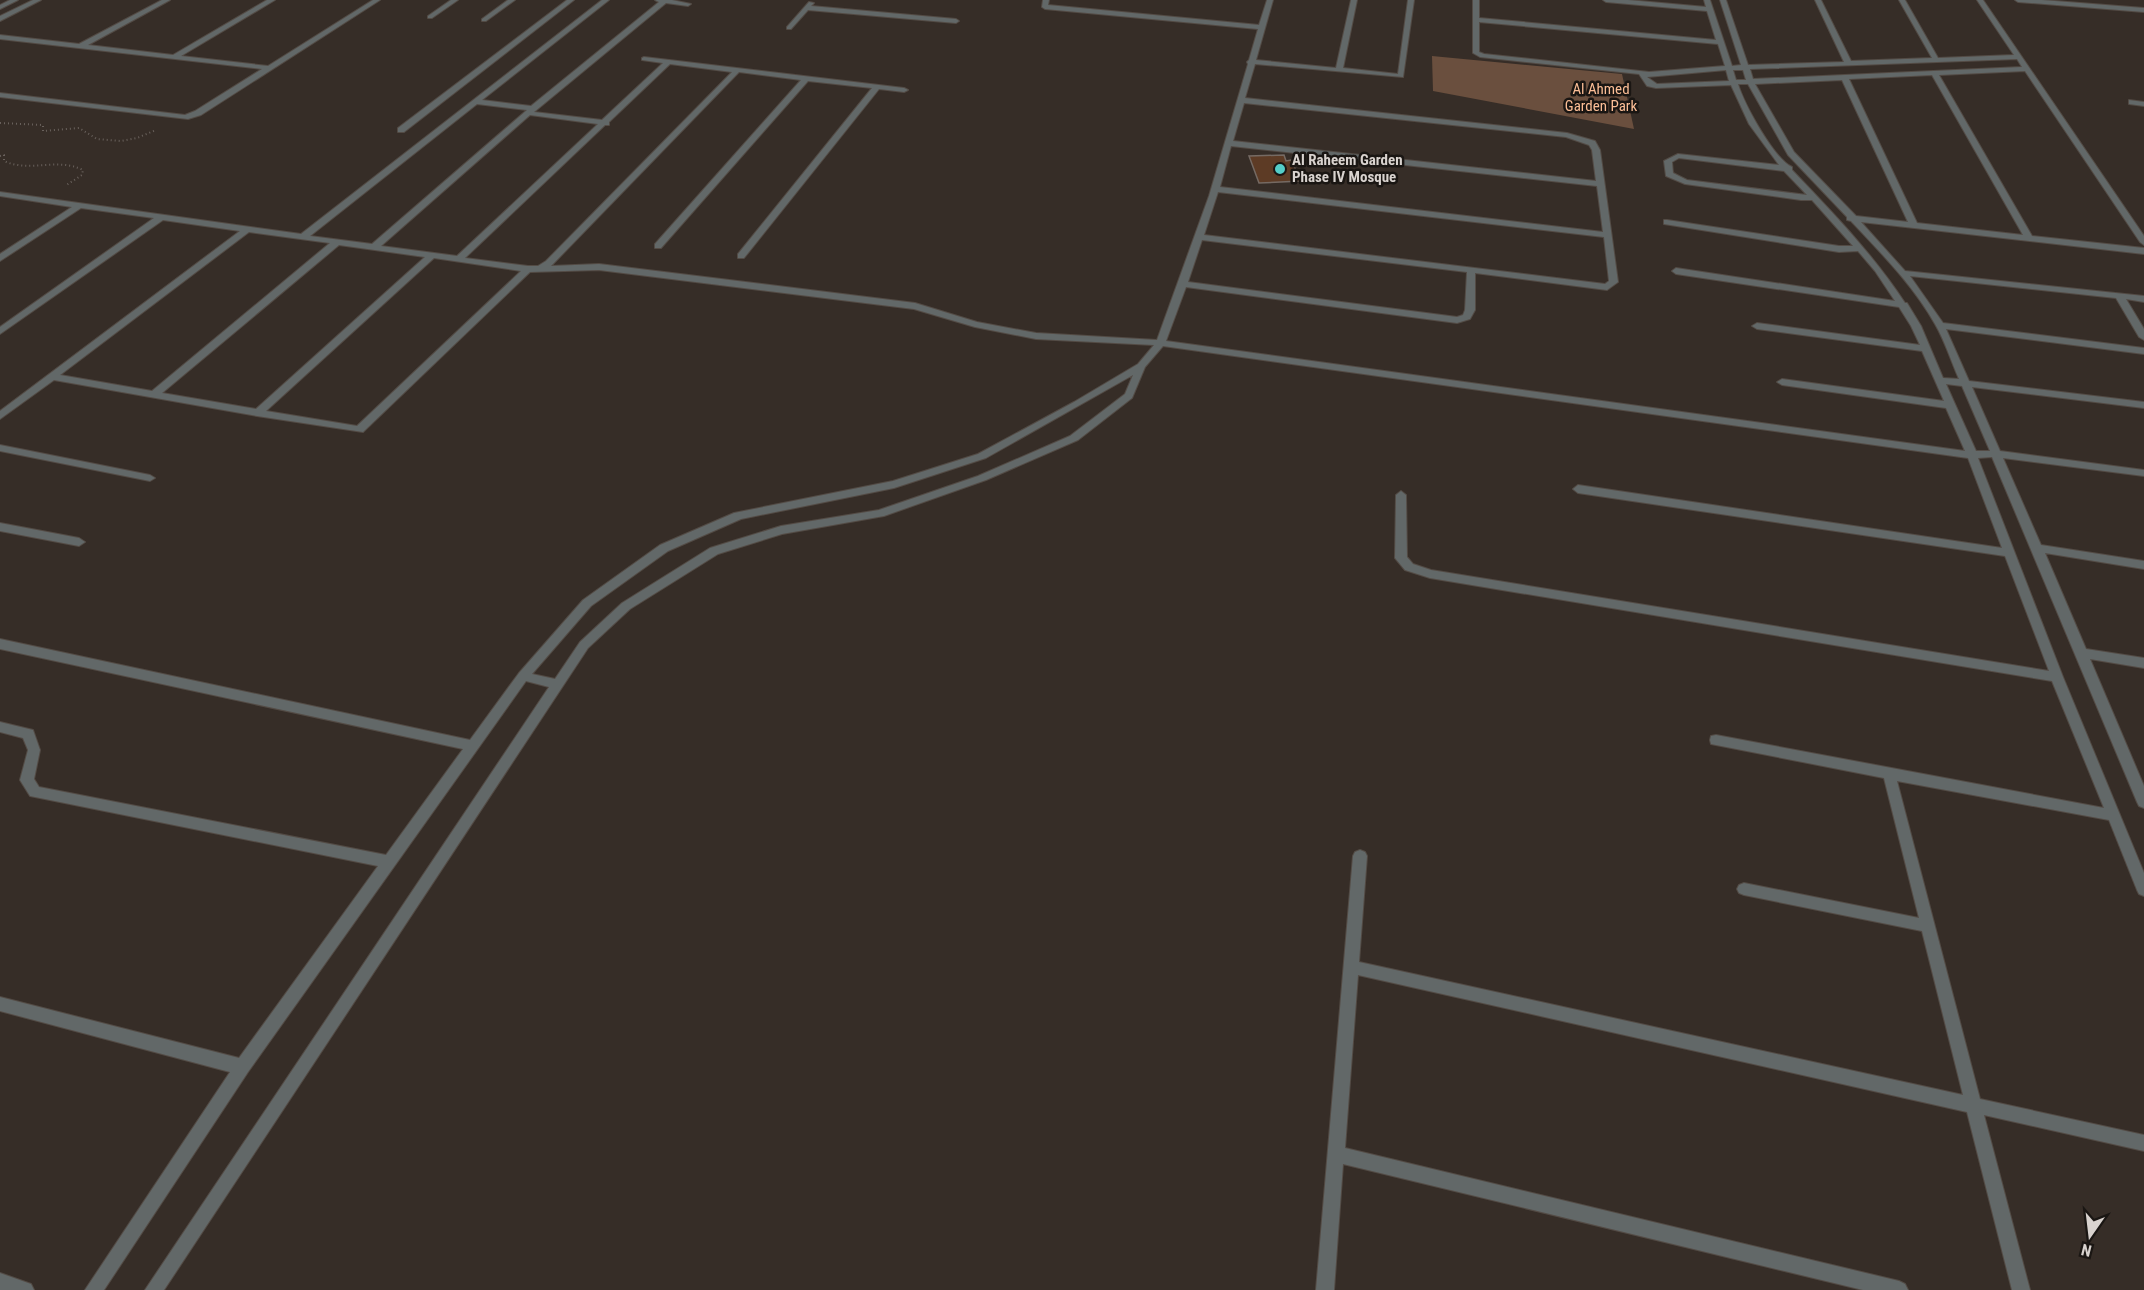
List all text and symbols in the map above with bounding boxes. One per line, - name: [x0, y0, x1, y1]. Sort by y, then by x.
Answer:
- park label: Al Ahmed Garden Park: [1565, 80, 1637, 115]
- place label: Al Raheem Garden Phase IV Mosque: [1292, 151, 1403, 186]
- marker: Al Raheem Garden Phase IV Mosque: [1273, 162, 1287, 176]
- north arrow: [2060, 1206, 2120, 1266]
- text: N: [2079, 1240, 2094, 1260]

